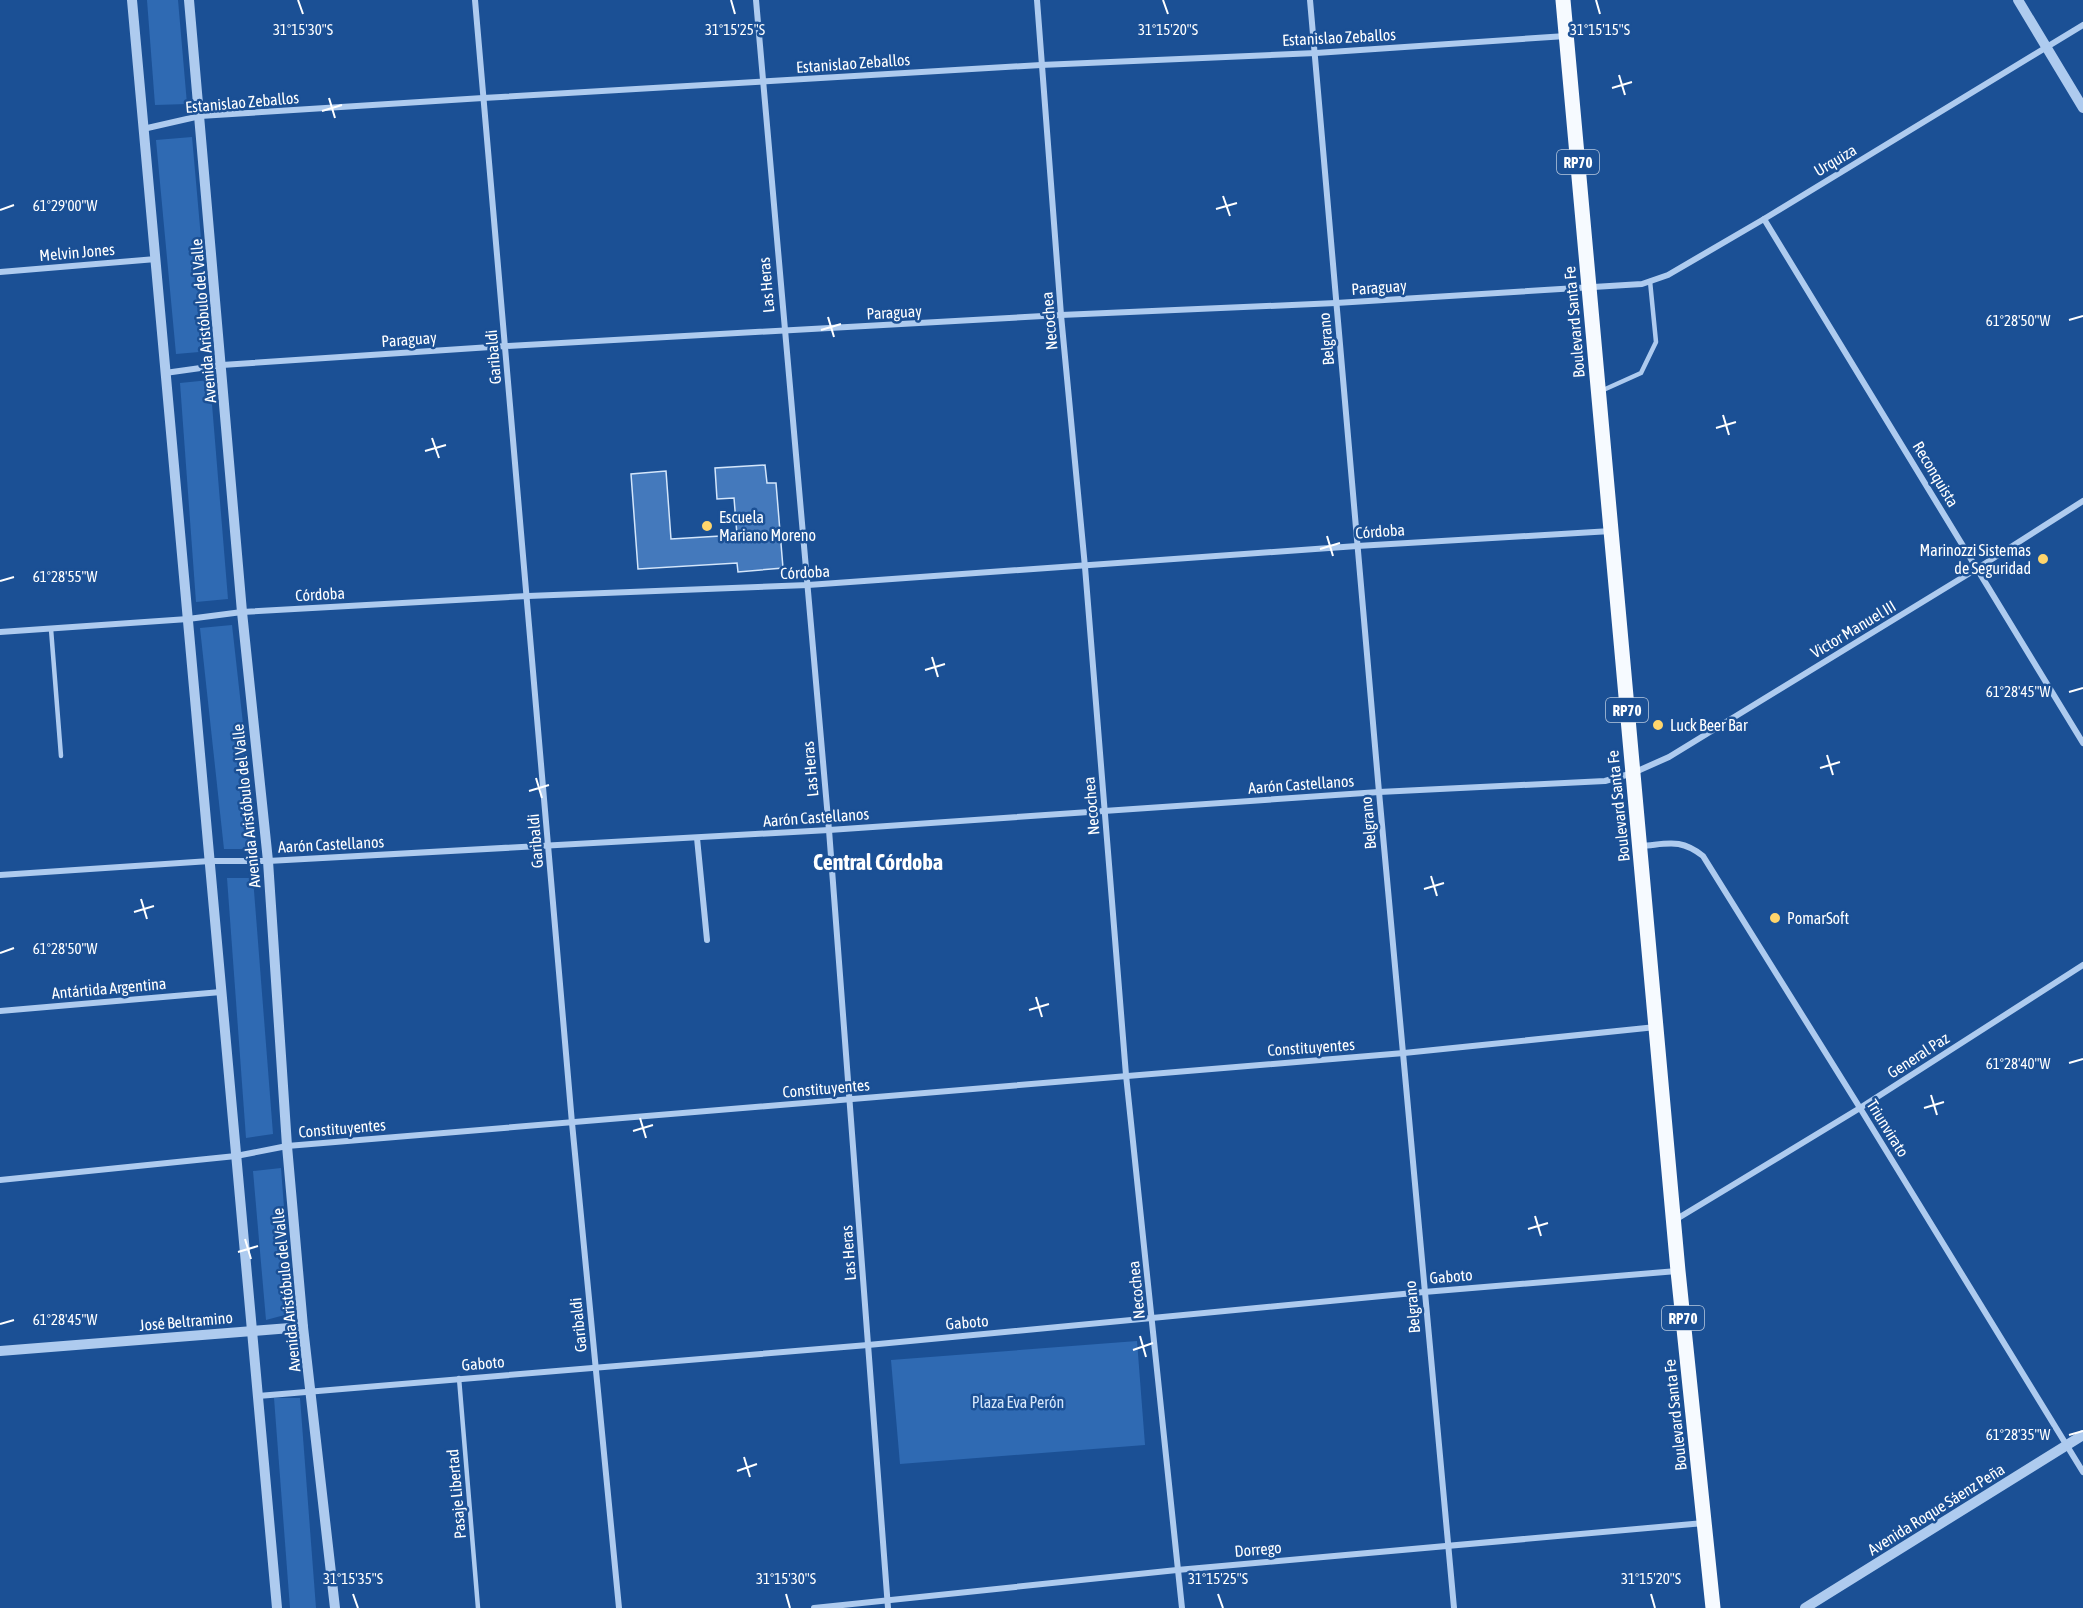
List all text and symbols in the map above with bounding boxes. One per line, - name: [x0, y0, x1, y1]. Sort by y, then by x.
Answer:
- text: 31°15'30"S: [273, 21, 333, 38]
- text: 31°15'25"S: [705, 21, 765, 38]
- text: 31°15'20"S: [1138, 21, 1198, 38]
- text: 31°15'15"S: [1570, 21, 1630, 38]
- street label: Estanislao Zeballos: [1282, 25, 1397, 49]
- street label: Estanislao Zeballos: [796, 50, 911, 76]
- street label: Estanislao Zeballos: [184, 88, 300, 116]
- street label: Urquiza: [1810, 140, 1860, 181]
- road number: RP70: [1557, 150, 1599, 174]
- text: 61°29'00"W: [33, 197, 97, 214]
- street label: Avenida Aristóbulo del Valle: [187, 238, 219, 404]
- street label: Melvin Jones: [39, 240, 116, 264]
- street label: Las Heras: [755, 256, 777, 313]
- street label: Boulevard Santa Fe: [1560, 265, 1588, 379]
- street label: Paraguay: [1351, 276, 1408, 299]
- street label: Necochea: [1037, 291, 1061, 351]
- street label: Paraguay: [866, 302, 923, 323]
- street label: Belgrano: [1315, 312, 1338, 366]
- text: 61°28'50"W: [1986, 312, 2050, 329]
- street label: Paraguay: [381, 328, 438, 351]
- street label: Garibaldi: [482, 329, 504, 385]
- street label: Reconquista: [1909, 438, 1963, 510]
- place label: Escuela Mariano Moreno: [719, 508, 816, 544]
- marker: Escuela Mariano Moreno: [700, 519, 714, 533]
- street label: Córdoba: [1355, 520, 1405, 542]
- place label: Marinozzi Sistemas de Seguridad: [1920, 541, 2031, 578]
- marker: Marinozzi Sistemas de Seguridad: [2036, 552, 2050, 566]
- street label: Córdoba: [780, 562, 830, 582]
- text: 61°28'55"W: [33, 568, 97, 585]
- street label: Córdoba: [295, 584, 345, 604]
- street label: Victor Manuel III: [1807, 597, 1899, 661]
- text: 61°28'45"W: [1986, 683, 2050, 700]
- road number: RP70: [1606, 698, 1648, 722]
- place label: Luck Beer Bar: [1670, 716, 1748, 734]
- marker: Luck Beer Bar: [1651, 718, 1665, 732]
- street label: Avenida Aristóbulo del Valle: [228, 723, 264, 889]
- street label: Las Heras: [799, 740, 821, 797]
- street label: Boulevard Santa Fe: [1603, 749, 1633, 863]
- street label: Aarón Castellanos: [1247, 771, 1355, 797]
- street label: Necochea: [1079, 776, 1103, 836]
- street label: Belgrano: [1357, 796, 1380, 850]
- street label: Aarón Castellanos: [762, 804, 870, 830]
- street label: Garibaldi: [524, 813, 546, 869]
- street label: Aarón Castellanos: [277, 832, 385, 856]
- district label: Central Córdoba: [813, 849, 943, 875]
- place label: PomarSoft: [1787, 909, 1850, 927]
- marker: PomarSoft: [1768, 911, 1782, 925]
- text: 61°28'50"W: [33, 940, 97, 957]
- street label: Antártida Argentina: [51, 974, 167, 1003]
- street label: General Paz: [1884, 1028, 1952, 1082]
- street label: Constituyentes: [1267, 1035, 1356, 1060]
- text: 61°28'40"W: [1986, 1055, 2050, 1072]
- street label: Constituyentes: [782, 1075, 871, 1102]
- street label: Triunvirato: [1863, 1096, 1913, 1160]
- street label: Constituyentes: [298, 1115, 387, 1142]
- street label: Avenida Aristóbulo del Valle: [268, 1207, 304, 1373]
- street label: Las Heras: [837, 1224, 859, 1281]
- street label: Necochea: [1124, 1260, 1148, 1320]
- street label: Gaboto: [1429, 1265, 1473, 1287]
- street label: Belgrano: [1401, 1280, 1424, 1334]
- street label: Garibaldi: [566, 1297, 590, 1353]
- road number: RP70: [1662, 1306, 1704, 1330]
- street label: José Beltramino: [139, 1308, 233, 1334]
- text: 61°28'45"W: [33, 1311, 97, 1328]
- street label: Gaboto: [945, 1311, 989, 1333]
- street label: Gaboto: [461, 1352, 505, 1374]
- street label: Boulevard Santa Fe: [1660, 1358, 1690, 1472]
- park label: Plaza Eva Perón: [972, 1393, 1064, 1411]
- text: 61°28'35"W: [1986, 1426, 2050, 1443]
- street label: Pasaje Libertad: [443, 1448, 470, 1540]
- street label: Avenida Roque Sáenz Peña: [1864, 1460, 2008, 1559]
- street label: Dorrego: [1234, 1538, 1282, 1561]
- text: 31°15'35"S: [323, 1570, 383, 1587]
- text: 31°15'30"S: [756, 1570, 816, 1587]
- text: 31°15'25"S: [1188, 1570, 1248, 1587]
- text: 31°15'20"S: [1621, 1570, 1681, 1587]

